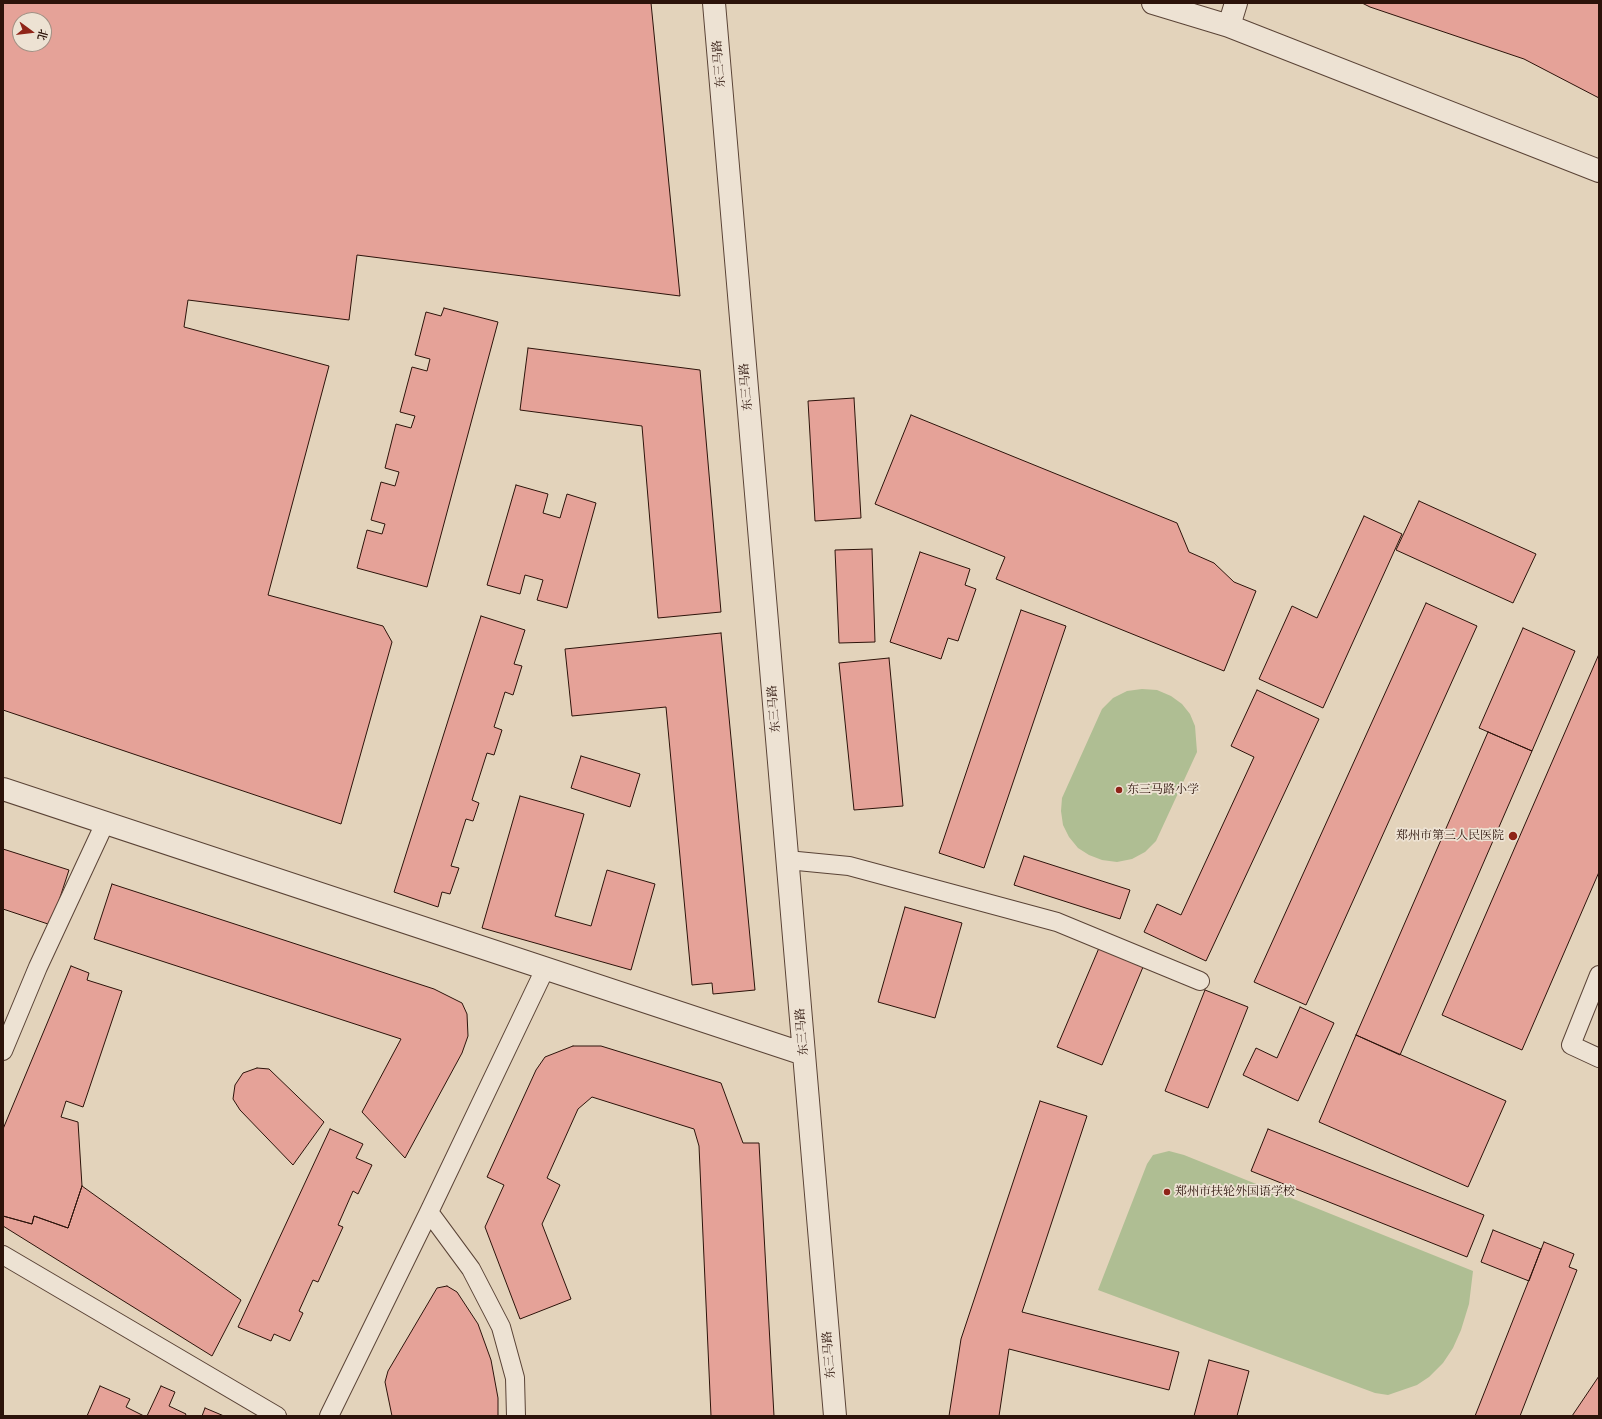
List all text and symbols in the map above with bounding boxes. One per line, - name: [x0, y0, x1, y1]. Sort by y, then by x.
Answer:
- north arrow: [12, 12, 52, 52]
- text: 北: [34, 28, 51, 42]
- street label: 东三马路: [710, 39, 728, 89]
- street label: 东三马路: [737, 362, 755, 412]
- street label: 东三马路: [765, 684, 783, 734]
- place label: 东三马路小学: [1127, 783, 1199, 797]
- marker: 东三马路小学: [1114, 785, 1124, 795]
- place label: 郑州市第三人民医院: [1396, 829, 1504, 843]
- marker: 郑州市第三人民医院: [1507, 830, 1519, 842]
- street label: 东三马路: [793, 1007, 811, 1057]
- place label: 郑州市扶轮外国语学校: [1175, 1185, 1295, 1199]
- marker: 郑州市扶轮外国语学校: [1162, 1187, 1172, 1197]
- street label: 东三马路: [820, 1330, 838, 1380]

